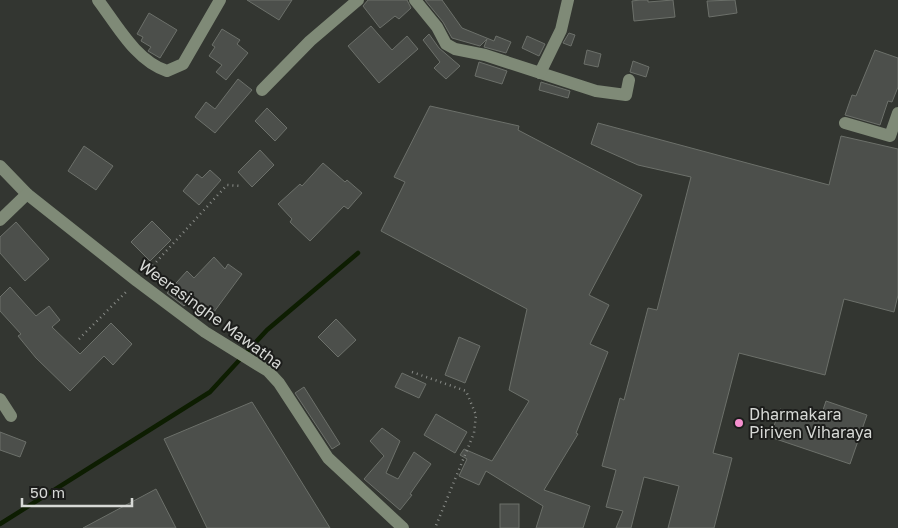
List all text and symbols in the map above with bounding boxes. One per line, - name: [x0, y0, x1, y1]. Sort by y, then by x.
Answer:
- street label: Weerasinghe Mawatha: [135, 255, 287, 373]
- place label: Dharmakara Piriven Viharaya: [749, 404, 872, 442]
- marker: Dharmakara Piriven Viharaya: [733, 417, 745, 429]
- scale bar: [22, 476, 132, 508]
- text: 50 m: [30, 483, 65, 501]

